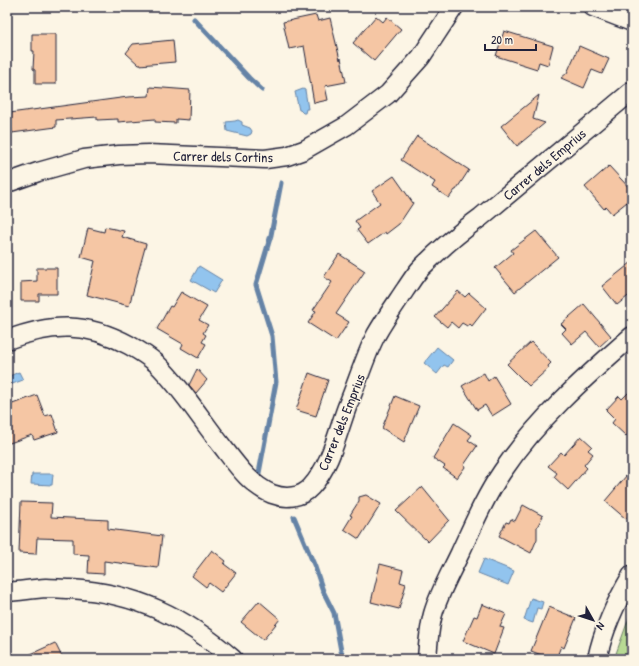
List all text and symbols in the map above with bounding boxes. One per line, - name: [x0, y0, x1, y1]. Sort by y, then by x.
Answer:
- scale bar: [485, 26, 536, 52]
- text: 20 m: [491, 31, 513, 48]
- street label: Carrer dels Emprius: [499, 124, 590, 205]
- street label: Carrer dels Cortins: [173, 146, 273, 166]
- street label: Carrer dels Emprius: [313, 371, 370, 474]
- north arrow: [573, 600, 613, 640]
- text: N: [593, 620, 608, 633]

